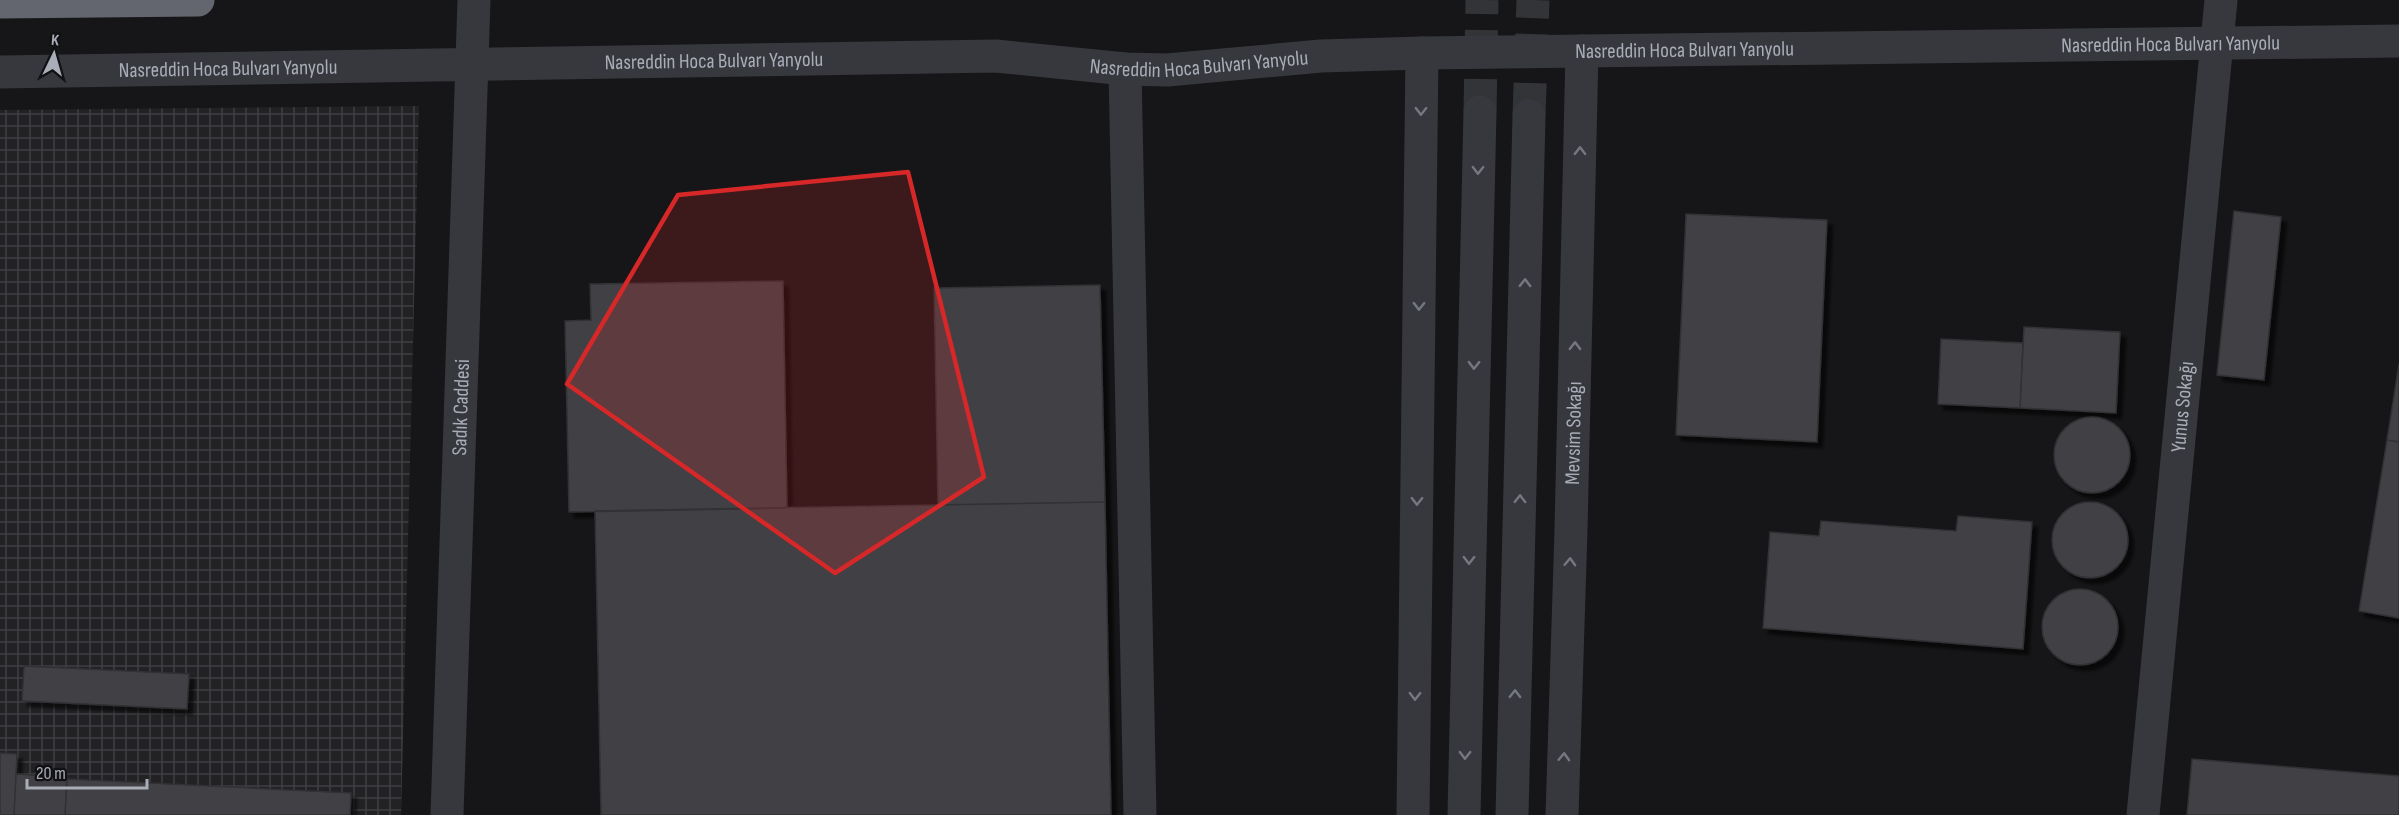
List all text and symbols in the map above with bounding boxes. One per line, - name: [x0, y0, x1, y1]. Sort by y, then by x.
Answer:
- north arrow: [24, 24, 84, 84]
- street label: Nasreddin Hoca Bulvarı Yanyolu: [2061, 30, 2280, 58]
- text: K: [50, 31, 60, 50]
- street label: Nasreddin Hoca Bulvarı Yanyolu: [1575, 36, 1794, 64]
- street label: Nasreddin Hoca Bulvarı Yanyolu: [1089, 45, 1309, 83]
- street label: Nasreddin Hoca Bulvarı Yanyolu: [604, 46, 823, 75]
- street label: Nasreddin Hoca Bulvarı Yanyolu: [118, 54, 338, 83]
- one-way arrow: [1415, 107, 1427, 116]
- one-way arrow: [1573, 146, 1586, 155]
- one-way arrow: [1472, 166, 1485, 175]
- one-way arrow: [1519, 278, 1531, 287]
- one-way arrow: [1413, 302, 1425, 311]
- one-way arrow: [1569, 341, 1581, 350]
- street label: Sadık Caddesi: [446, 359, 475, 456]
- street label: Yunus Sokağı: [2165, 360, 2199, 454]
- one-way arrow: [1468, 361, 1480, 370]
- street label: Mevsim Sokağı: [1560, 381, 1587, 485]
- one-way arrow: [1513, 494, 1526, 503]
- one-way arrow: [1411, 497, 1423, 506]
- one-way arrow: [1463, 556, 1476, 565]
- one-way arrow: [1564, 557, 1576, 566]
- one-way arrow: [1509, 689, 1521, 698]
- one-way arrow: [1408, 692, 1421, 701]
- one-way arrow: [1459, 751, 1471, 760]
- scale bar: [27, 752, 147, 790]
- one-way arrow: [1557, 752, 1570, 761]
- text: 20 m: [36, 763, 66, 784]

